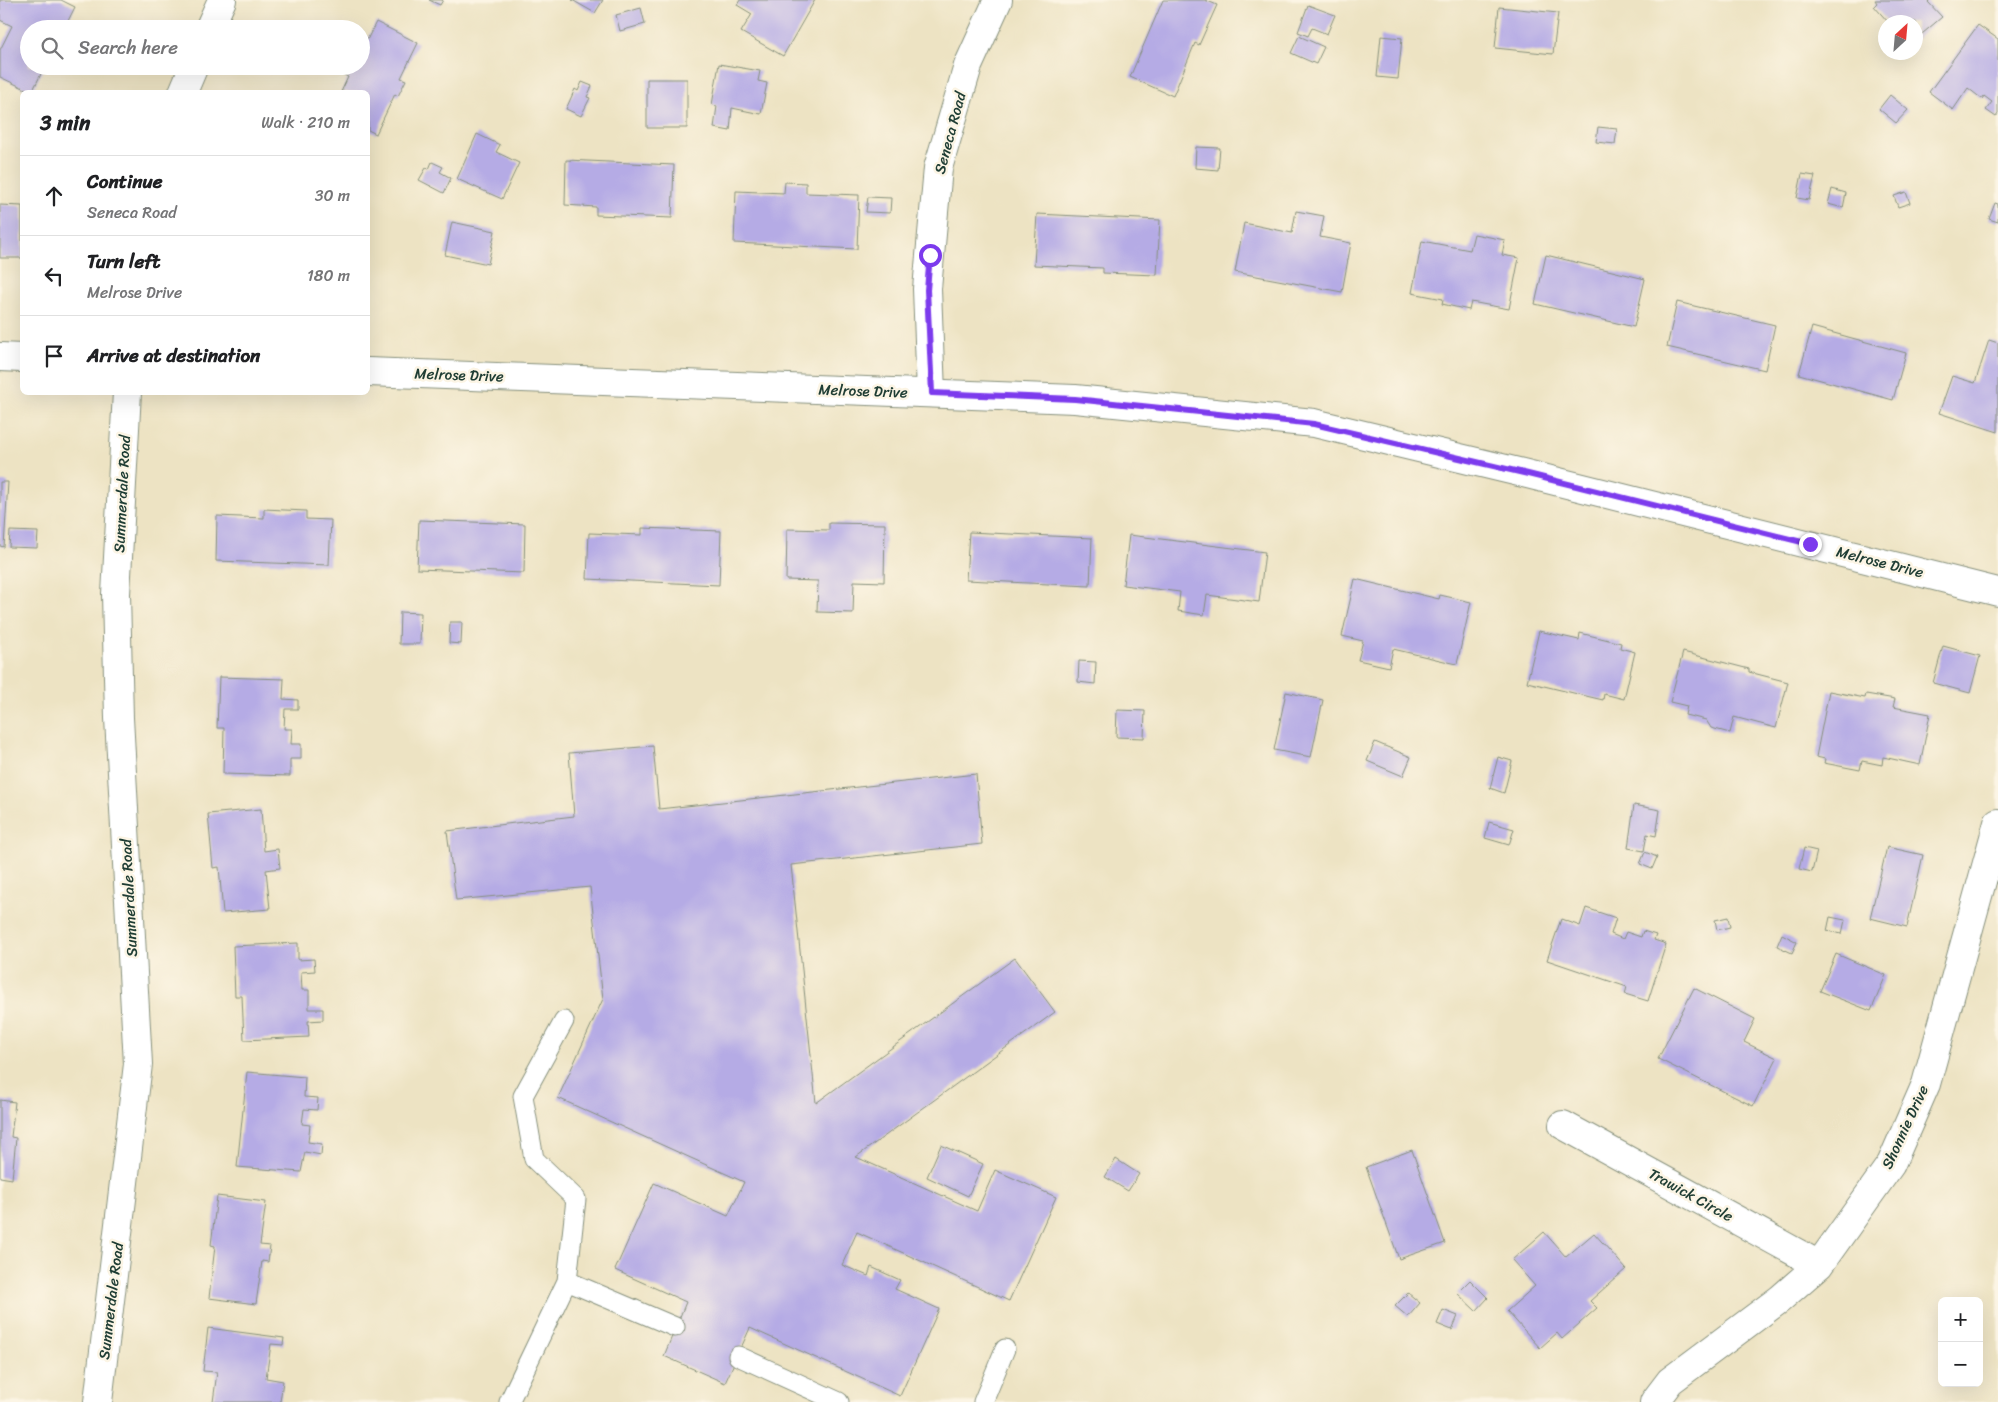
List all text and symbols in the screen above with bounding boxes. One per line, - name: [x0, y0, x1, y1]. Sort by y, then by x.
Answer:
- north arrow: [1878, 15, 1923, 60]
- search box: [20, 20, 370, 75]
- text: Search here: [78, 31, 178, 64]
- icon: search: [38, 34, 66, 62]
- street label: Seneca Road: [927, 88, 974, 177]
- text: 3 min: [40, 104, 90, 142]
- text: Walk · 210 m: [261, 108, 350, 137]
- text: Continue: [87, 165, 163, 198]
- text: 30 m: [315, 181, 350, 210]
- icon: ahead: [40, 182, 68, 210]
- text: Seneca Road: [87, 198, 177, 227]
- route start: [919, 244, 942, 267]
- text: Turn left: [87, 245, 160, 278]
- text: 180 m: [307, 261, 350, 290]
- icon: left: [40, 262, 68, 290]
- text: Melrose Drive: [87, 278, 182, 307]
- text: Arrive at destination: [87, 339, 260, 372]
- icon: arrive: [40, 342, 68, 370]
- street label: Melrose Drive: [414, 360, 504, 390]
- street label: Melrose Drive: [818, 376, 908, 406]
- street label: Summerdale Road: [106, 433, 138, 554]
- route end: [1799, 533, 1822, 556]
- street label: Melrose Drive: [1834, 539, 1927, 585]
- street label: Summerdale Road: [113, 837, 145, 958]
- street label: Shonnie Drive: [1874, 1080, 1936, 1173]
- street label: Trawick Circle: [1644, 1161, 1739, 1229]
- street label: Summerdale Road: [91, 1240, 131, 1361]
- map controls: [1938, 1297, 1983, 1387]
- button: +: [1938, 1297, 1983, 1342]
- button: −: [1938, 1342, 1983, 1387]

